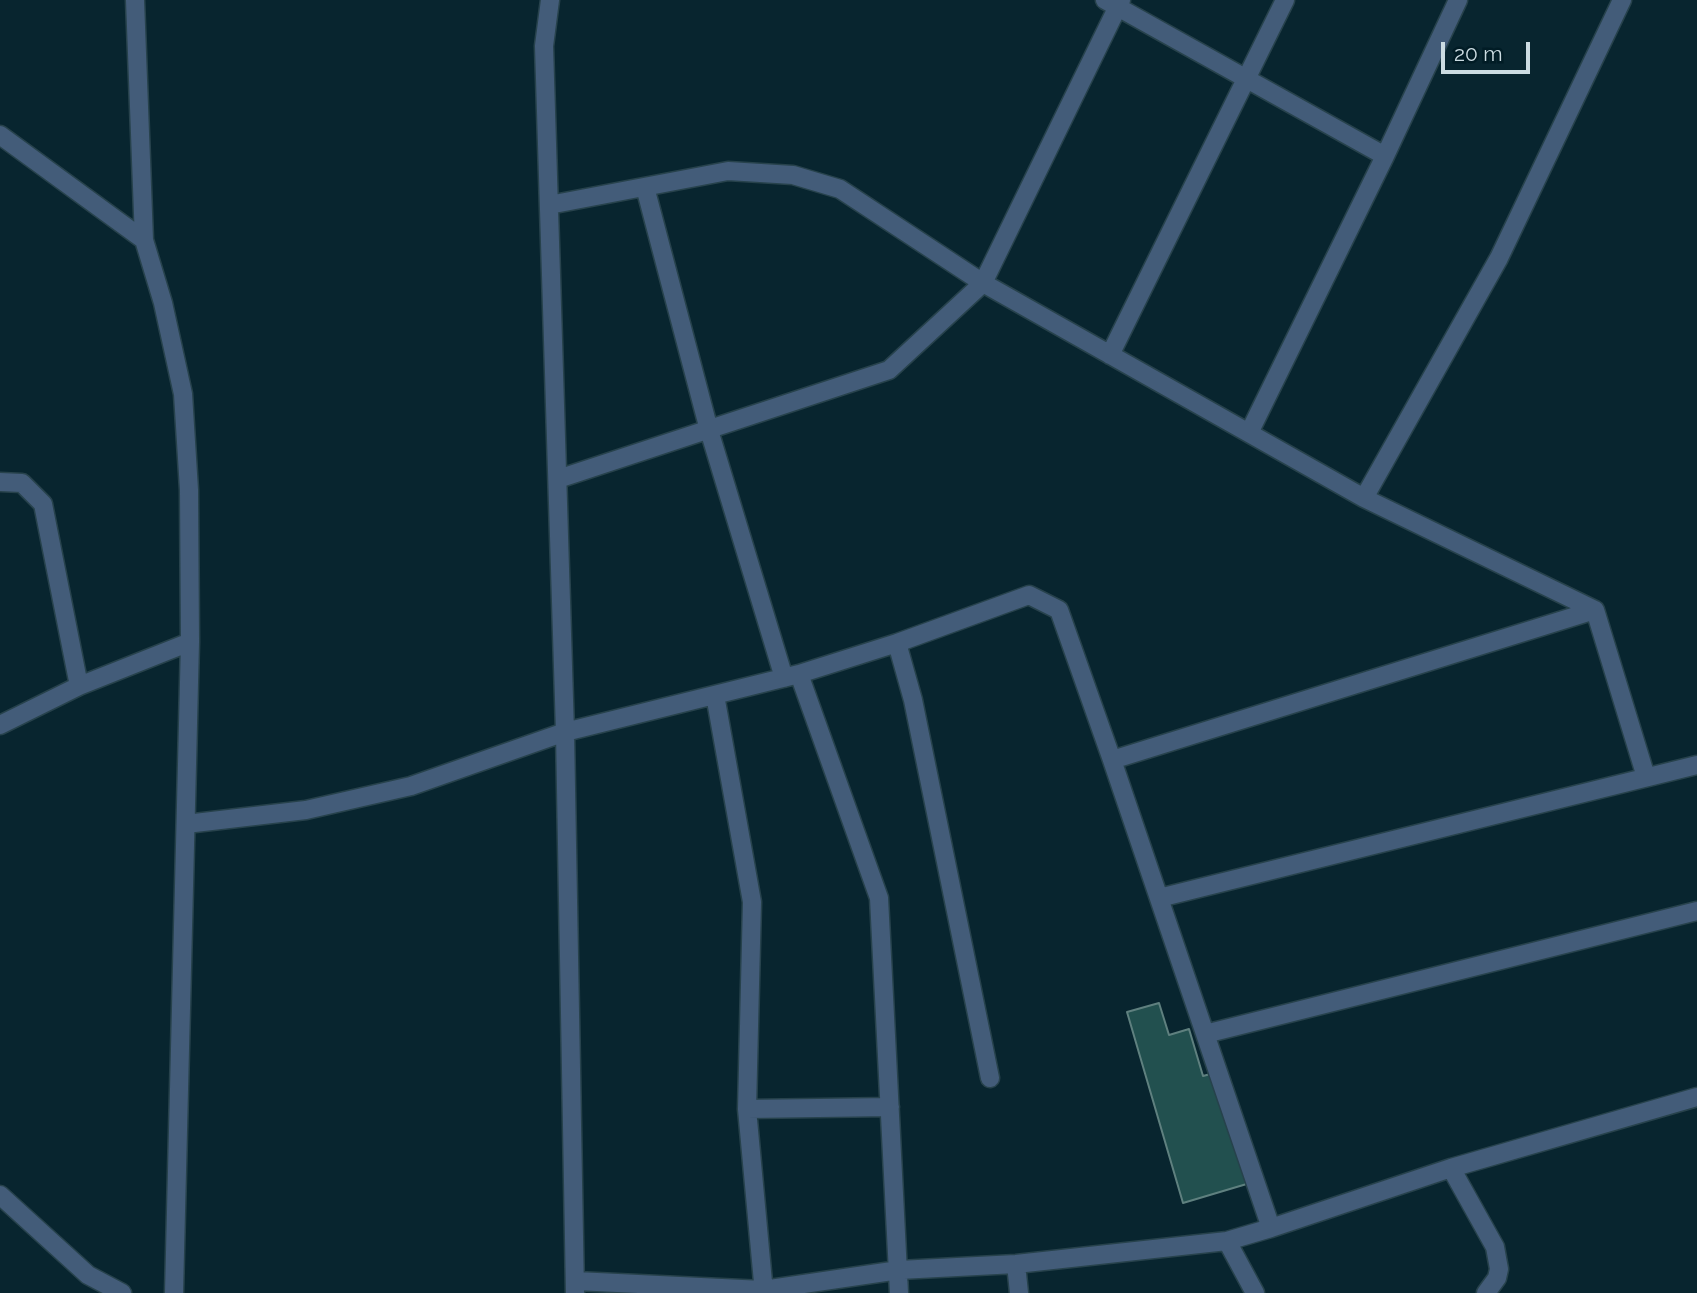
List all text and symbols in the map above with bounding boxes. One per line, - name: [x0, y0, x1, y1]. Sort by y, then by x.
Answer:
- scale bar: [1445, 28, 1534, 72]
- text: 20 m: [1454, 41, 1502, 66]

